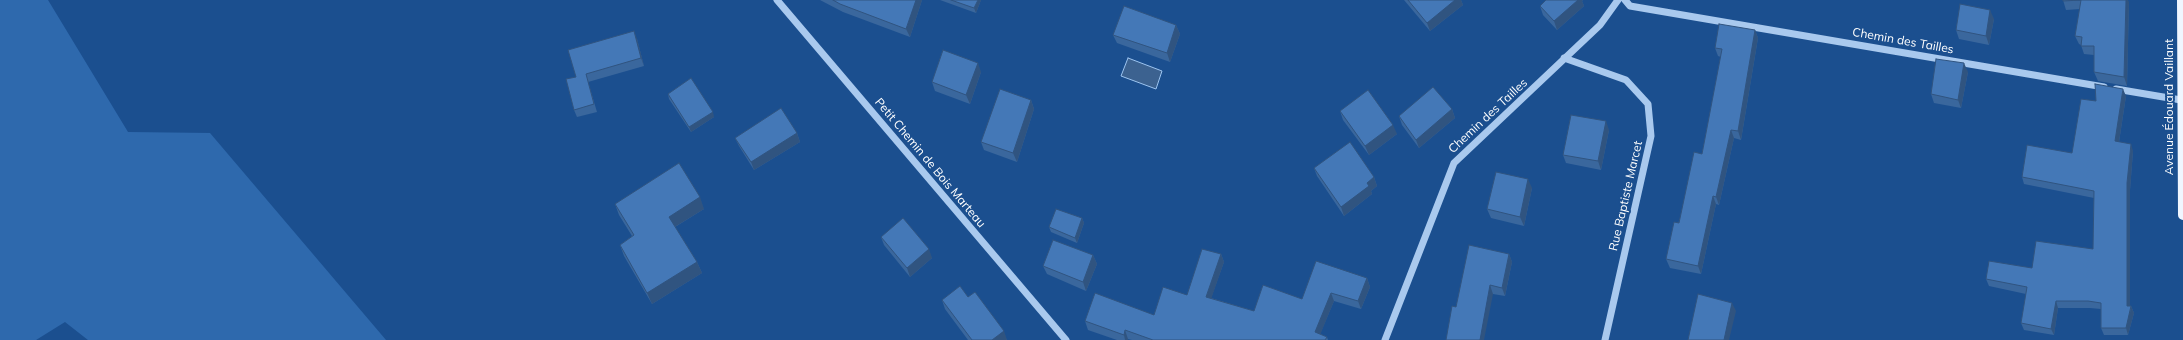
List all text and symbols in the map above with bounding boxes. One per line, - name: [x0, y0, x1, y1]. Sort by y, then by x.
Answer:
- street label: Chemin des Tailles: [1851, 25, 1955, 57]
- street label: Avenue Édouard Vaillant: [2162, 39, 2176, 175]
- street label: Chemin des Tailles: [1446, 76, 1530, 156]
- street label: Petit Chemin de Bois Marteau: [872, 95, 988, 231]
- street label: Rue Baptiste Marcet: [1606, 140, 1646, 252]

